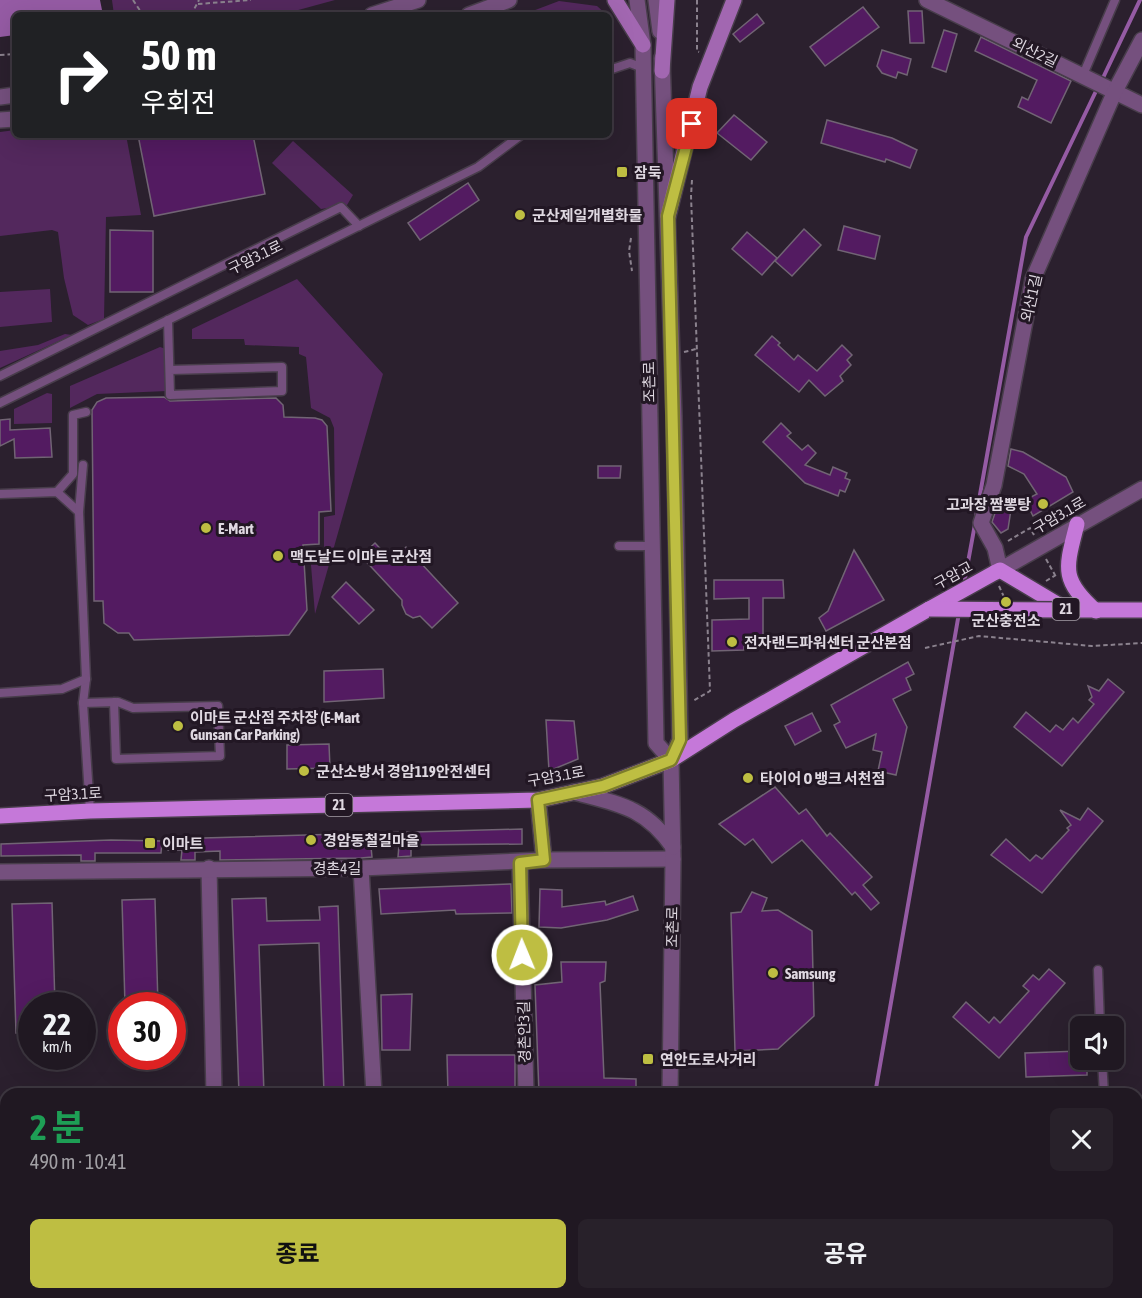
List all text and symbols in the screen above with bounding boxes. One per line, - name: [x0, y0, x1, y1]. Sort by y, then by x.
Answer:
- text: 50 m: [141, 31, 216, 79]
- street label: 외산2길: [1009, 34, 1061, 70]
- icon: right: [42, 36, 120, 114]
- text: 우회전: [141, 87, 216, 118]
- pin: [666, 98, 717, 149]
- icon: arrive: [675, 107, 708, 140]
- place label: 잠둑: [634, 164, 662, 181]
- marker: 잠둑: [615, 165, 629, 179]
- place label: 군산제일개별화물: [532, 207, 643, 224]
- marker: 군산제일개별화물: [513, 208, 527, 222]
- street label: 구암3.1로: [225, 237, 285, 277]
- street label: 외산1길: [1017, 272, 1045, 324]
- street label: 조촌로: [640, 361, 658, 403]
- street label: 구암3.1로: [1030, 493, 1088, 537]
- place label: 고과장 짬뽕탕: [946, 496, 1031, 513]
- marker: 고과장 짬뽕탕: [1036, 497, 1050, 511]
- place label: E-Mart: [218, 520, 254, 537]
- marker: E-Mart: [199, 521, 213, 535]
- place label: 맥도날드 이마트 군산점: [290, 548, 432, 565]
- marker: 맥도날드 이마트 군산점: [271, 549, 285, 563]
- street label: 구암교: [931, 558, 975, 592]
- marker: 군산충전소: [999, 595, 1013, 609]
- road number: 21: [1052, 598, 1080, 620]
- place label: 군산충전소: [971, 612, 1041, 629]
- place label: 전자랜드파워센터 군산본점: [744, 634, 912, 651]
- marker: 전자랜드파워센터 군산본점: [725, 635, 739, 649]
- place label: 이마트 군산점 주차장 (E-Mart Gunsan Car Parking): [190, 709, 360, 743]
- marker: 이마트 군산점 주차장 (E-Mart Gunsan Car Parking): [171, 719, 185, 733]
- place label: 군산소방서 경암119안전센터: [316, 763, 491, 780]
- street label: 구암3.1로: [526, 763, 586, 789]
- marker: 군산소방서 경암119안전센터: [297, 764, 311, 778]
- place label: 타이어 O 뱅크 서천점: [760, 770, 885, 787]
- marker: 타이어 O 뱅크 서천점: [741, 771, 755, 785]
- street label: 구암3.1로: [44, 784, 102, 804]
- road number: 21: [326, 794, 352, 816]
- place label: 경암동철길마을: [323, 832, 420, 849]
- marker: 경암동철길마을: [304, 833, 318, 847]
- place label: 이마트: [162, 835, 204, 852]
- marker: 이마트: [143, 836, 157, 850]
- street label: 경촌4길: [313, 860, 361, 877]
- street label: 조촌로: [663, 906, 681, 948]
- position arrow: [490, 923, 554, 987]
- place label: Samsung: [785, 965, 836, 982]
- marker: Samsung: [766, 966, 780, 980]
- speed limit sign: 30: [108, 992, 186, 1070]
- street label: 경촌안3길: [515, 1001, 533, 1063]
- text: 22: [43, 1007, 71, 1041]
- map controls: [1070, 1016, 1124, 1070]
- button: sound: [1070, 1016, 1124, 1070]
- text: km/h: [42, 1038, 72, 1055]
- place label: 연안도로사거리: [660, 1051, 757, 1068]
- marker: 연안도로사거리: [641, 1052, 655, 1066]
- text: 2 분: [30, 1106, 85, 1148]
- button: close: [1050, 1108, 1113, 1171]
- text: 490 m · 10:41: [30, 1150, 127, 1173]
- button: 종료: [30, 1219, 566, 1288]
- button: 공유: [578, 1219, 1113, 1288]

